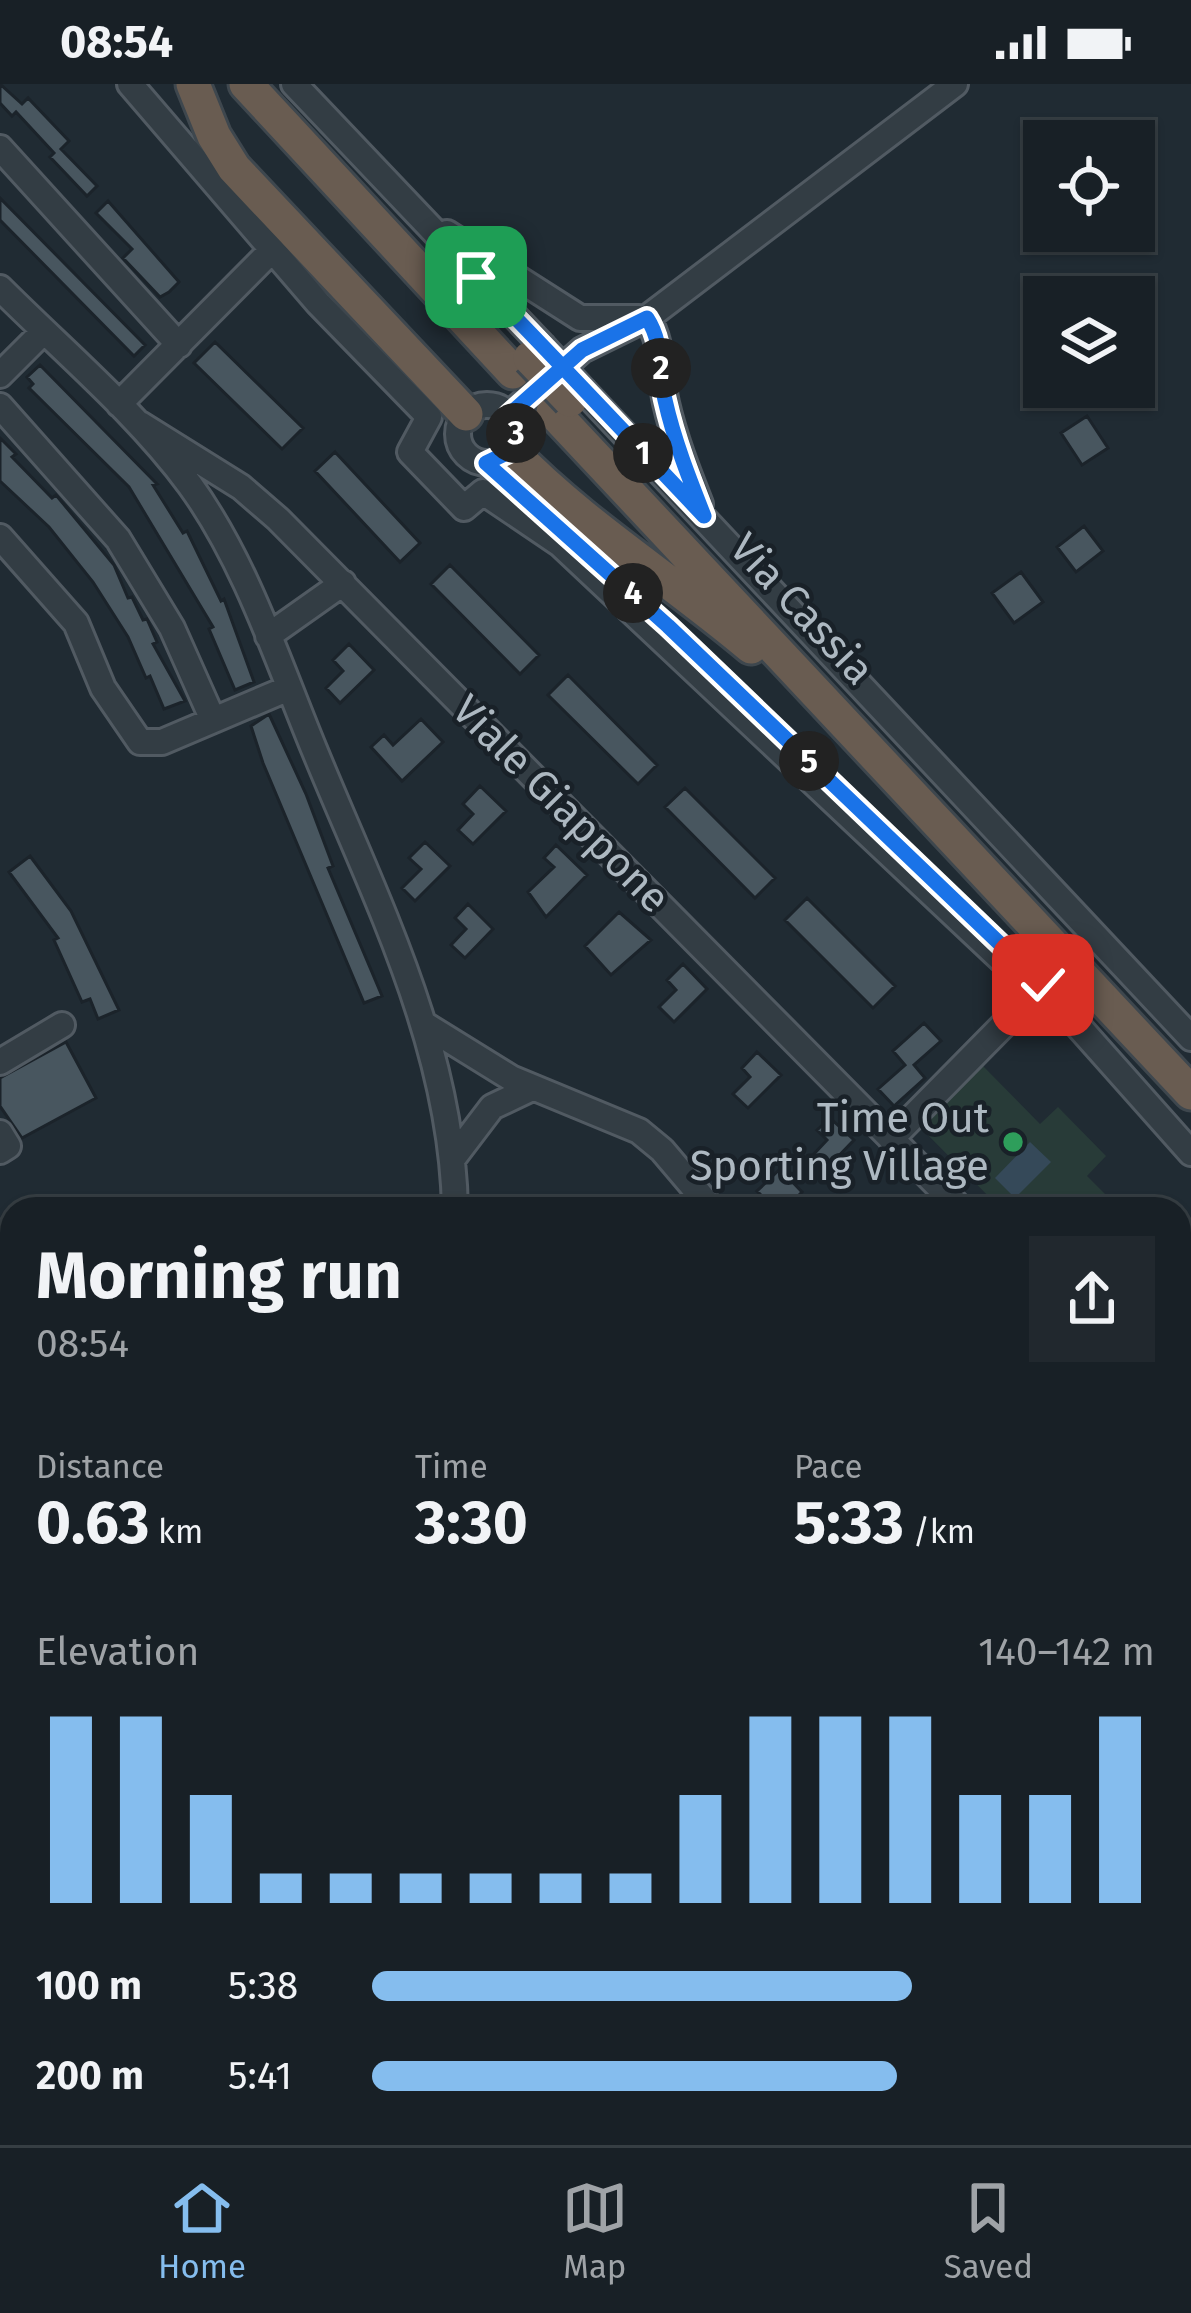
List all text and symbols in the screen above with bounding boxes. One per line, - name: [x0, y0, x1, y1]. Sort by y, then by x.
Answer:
- text: 08:54: [60, 15, 173, 69]
- map controls: [1023, 120, 1155, 408]
- button: locate: [1023, 120, 1155, 252]
- pin: [425, 226, 527, 328]
- icon: arrive: [443, 244, 509, 310]
- button: layers: [1023, 276, 1155, 408]
- pin: 2: [631, 338, 691, 398]
- text: 2: [652, 348, 670, 388]
- pin: 3: [486, 403, 546, 463]
- text: 3: [507, 413, 525, 453]
- pin: 1: [613, 423, 673, 483]
- text: 1: [635, 433, 651, 473]
- street label: Via Cassia: [720, 523, 884, 695]
- pin: 4: [603, 563, 663, 623]
- text: 4: [624, 573, 642, 613]
- street label: Viale Giappone: [442, 685, 680, 923]
- pin: 5: [779, 731, 839, 791]
- text: 5: [800, 741, 818, 781]
- pin: [992, 934, 1094, 1036]
- icon: check: [1010, 952, 1076, 1018]
- place label: Time Out Sporting Village: [690, 1093, 990, 1191]
- marker: Time Out Sporting Village: [1000, 1129, 1026, 1155]
- text: Morning run: [36, 1236, 402, 1315]
- button: share: [1029, 1236, 1155, 1362]
- text: 08:54: [36, 1321, 129, 1367]
- text: Distance: [36, 1447, 164, 1487]
- text: Time: [415, 1447, 488, 1487]
- text: Pace: [794, 1447, 862, 1487]
- text: 0.63: [36, 1487, 149, 1559]
- text: 3:30: [415, 1487, 528, 1559]
- text: 5:33: [794, 1487, 904, 1559]
- text: km: [149, 1512, 203, 1552]
- text: /km: [904, 1512, 975, 1552]
- text: Elevation: [36, 1629, 199, 1675]
- text: 140–142 m: [978, 1629, 1155, 1675]
- text: 100 m: [36, 1963, 142, 2009]
- text: 5:38: [228, 1963, 298, 2009]
- text: 200 m: [36, 2053, 144, 2099]
- text: 5:41: [228, 2053, 292, 2099]
- tab: Home: [158, 2175, 246, 2287]
- tab: Map: [562, 2175, 628, 2287]
- tab: Saved: [944, 2175, 1033, 2287]

